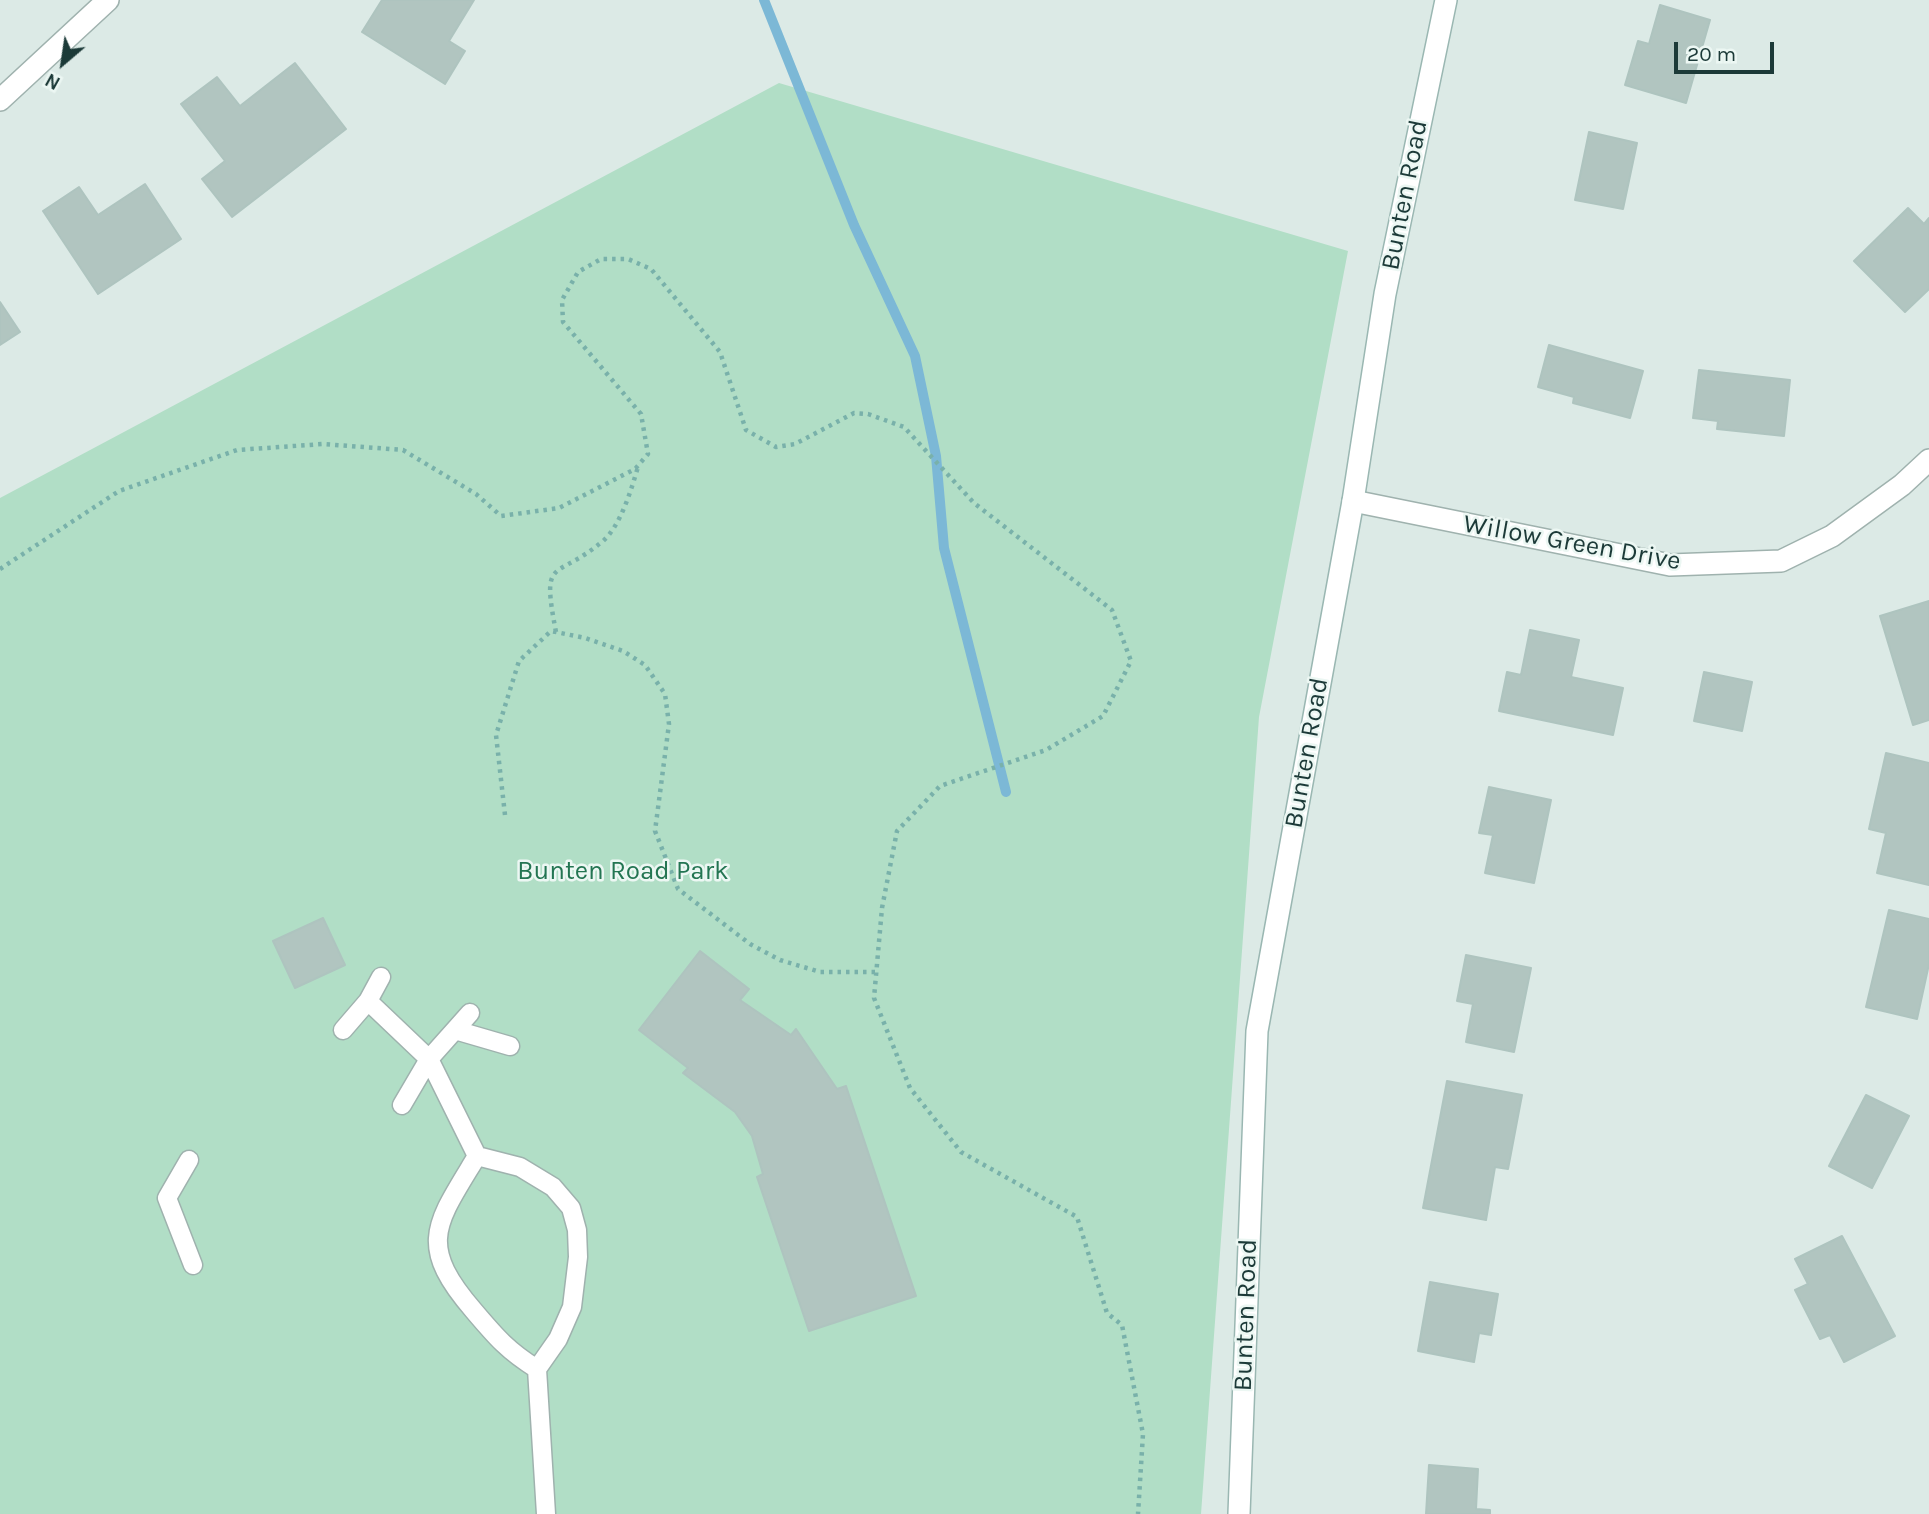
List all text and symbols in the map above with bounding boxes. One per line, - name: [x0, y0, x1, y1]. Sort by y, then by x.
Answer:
- north arrow: [28, 28, 98, 98]
- scale bar: [1677, 28, 1777, 72]
- text: 20 m: [1687, 42, 1736, 66]
- text: N: [42, 68, 64, 94]
- street label: Bunten Road: [1375, 117, 1435, 273]
- street label: Willow Green Drive: [1461, 509, 1683, 577]
- street label: Bunten Road: [1278, 675, 1336, 831]
- park label: Bunten Road Park: [517, 856, 729, 888]
- street label: Bunten Road: [1228, 1238, 1264, 1392]

